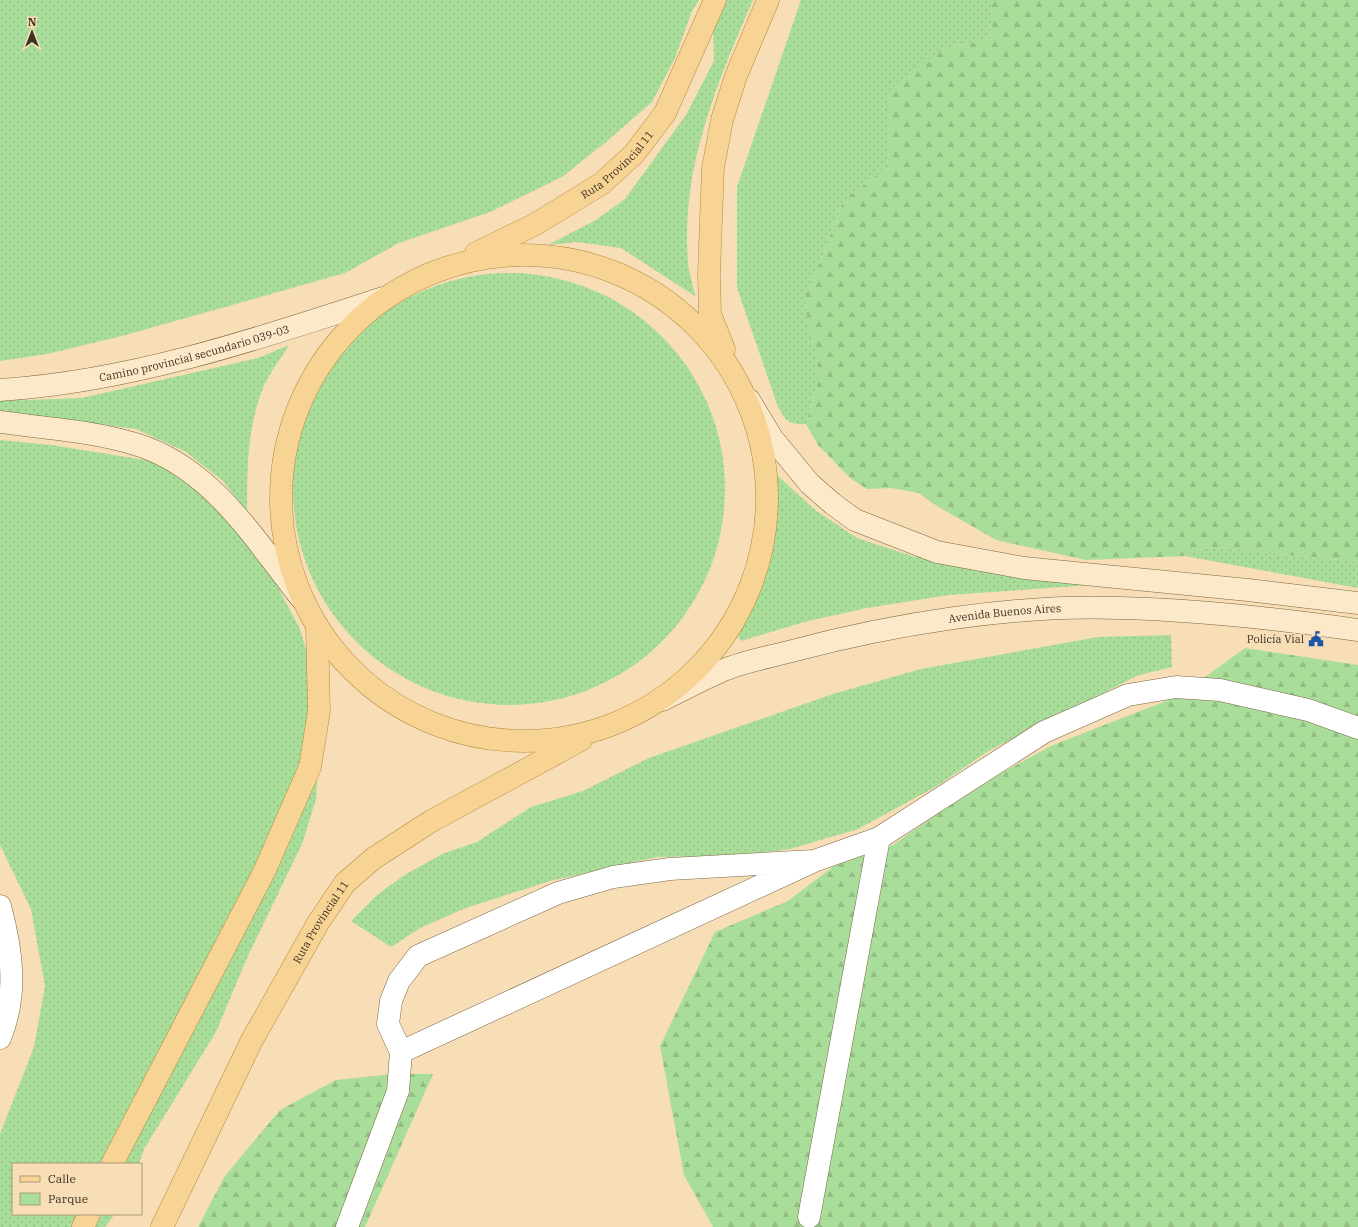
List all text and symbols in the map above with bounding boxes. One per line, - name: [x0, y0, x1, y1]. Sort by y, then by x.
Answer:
- north arrow: [12, 12, 52, 52]
- text: N: [28, 15, 37, 29]
- street label: Ruta Provincial 11: [578, 127, 656, 202]
- street label: Camino provincial secundario 039-03: [98, 322, 291, 384]
- street label: Avenida Buenos Aires: [948, 601, 1062, 626]
- public building icon: Policía Vial: [1307, 630, 1325, 648]
- place label: Policía Vial: [1247, 632, 1304, 646]
- street label: Ruta Provincial 11: [290, 878, 352, 966]
- legend: [12, 1163, 142, 1215]
- text: Calle: [48, 1171, 76, 1186]
- text: Parque: [48, 1191, 88, 1206]

